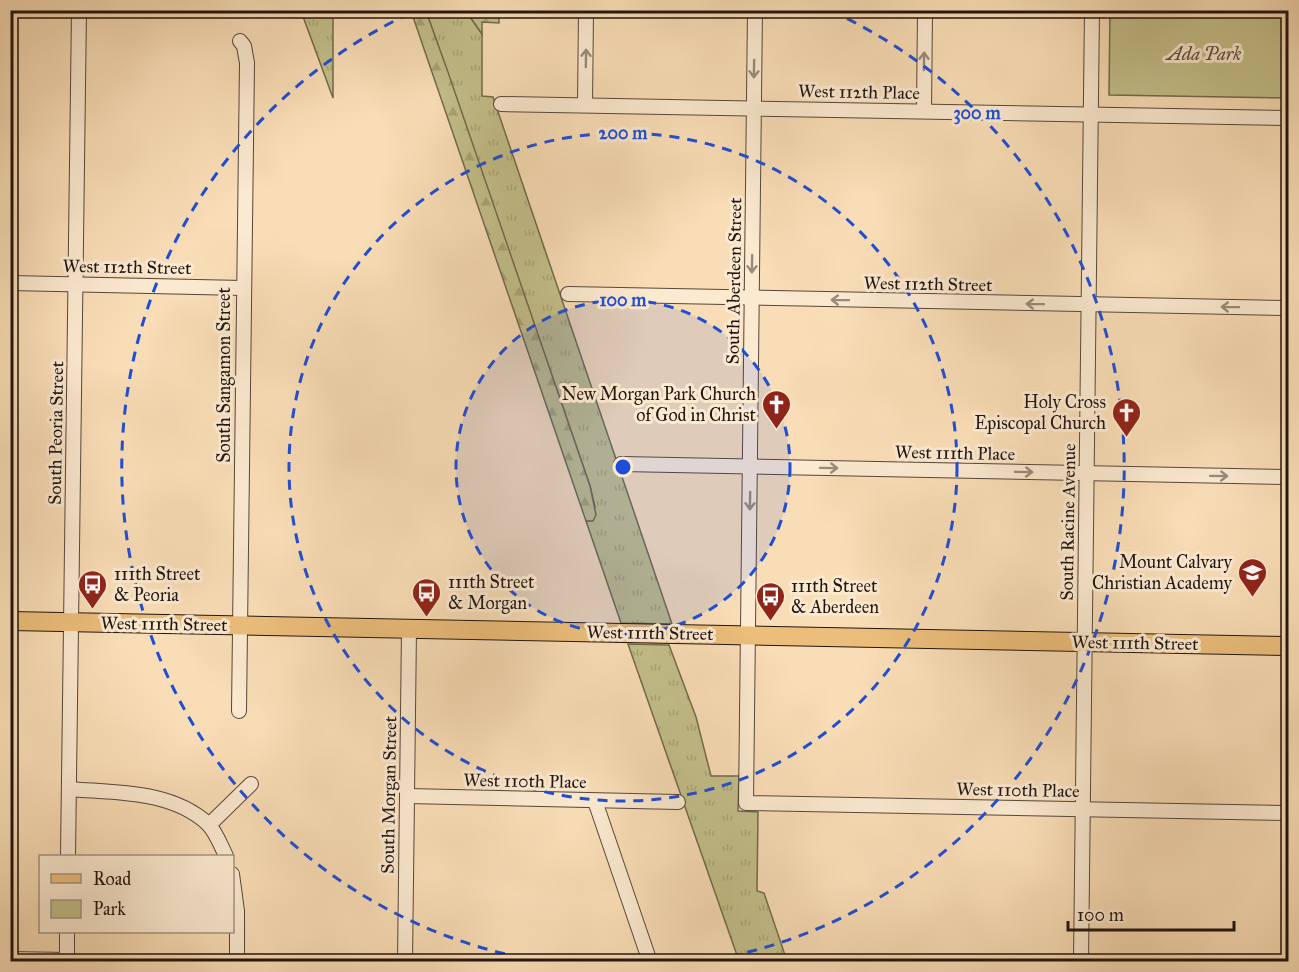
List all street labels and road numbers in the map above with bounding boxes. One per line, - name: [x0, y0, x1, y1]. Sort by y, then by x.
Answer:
- street label: West 112th Place: [798, 80, 920, 104]
- street label: South Aberdeen Street: [722, 197, 746, 365]
- street label: West 112th Street: [62, 255, 192, 279]
- street label: West 112th Street: [863, 272, 993, 296]
- street label: South Sangamon Street: [213, 287, 236, 463]
- street label: South Peoria Street: [44, 360, 68, 505]
- street label: West 111th Place: [895, 441, 1015, 465]
- street label: South Racine Avenue: [1056, 443, 1080, 601]
- street label: West 111th Street: [100, 612, 228, 636]
- street label: West 111th Street: [586, 621, 714, 645]
- street label: West 111th Street: [1071, 631, 1199, 655]
- street label: South Morgan Street: [377, 715, 402, 874]
- street label: West 110th Place: [463, 769, 587, 793]
- street label: West 110th Place: [956, 778, 1080, 802]

